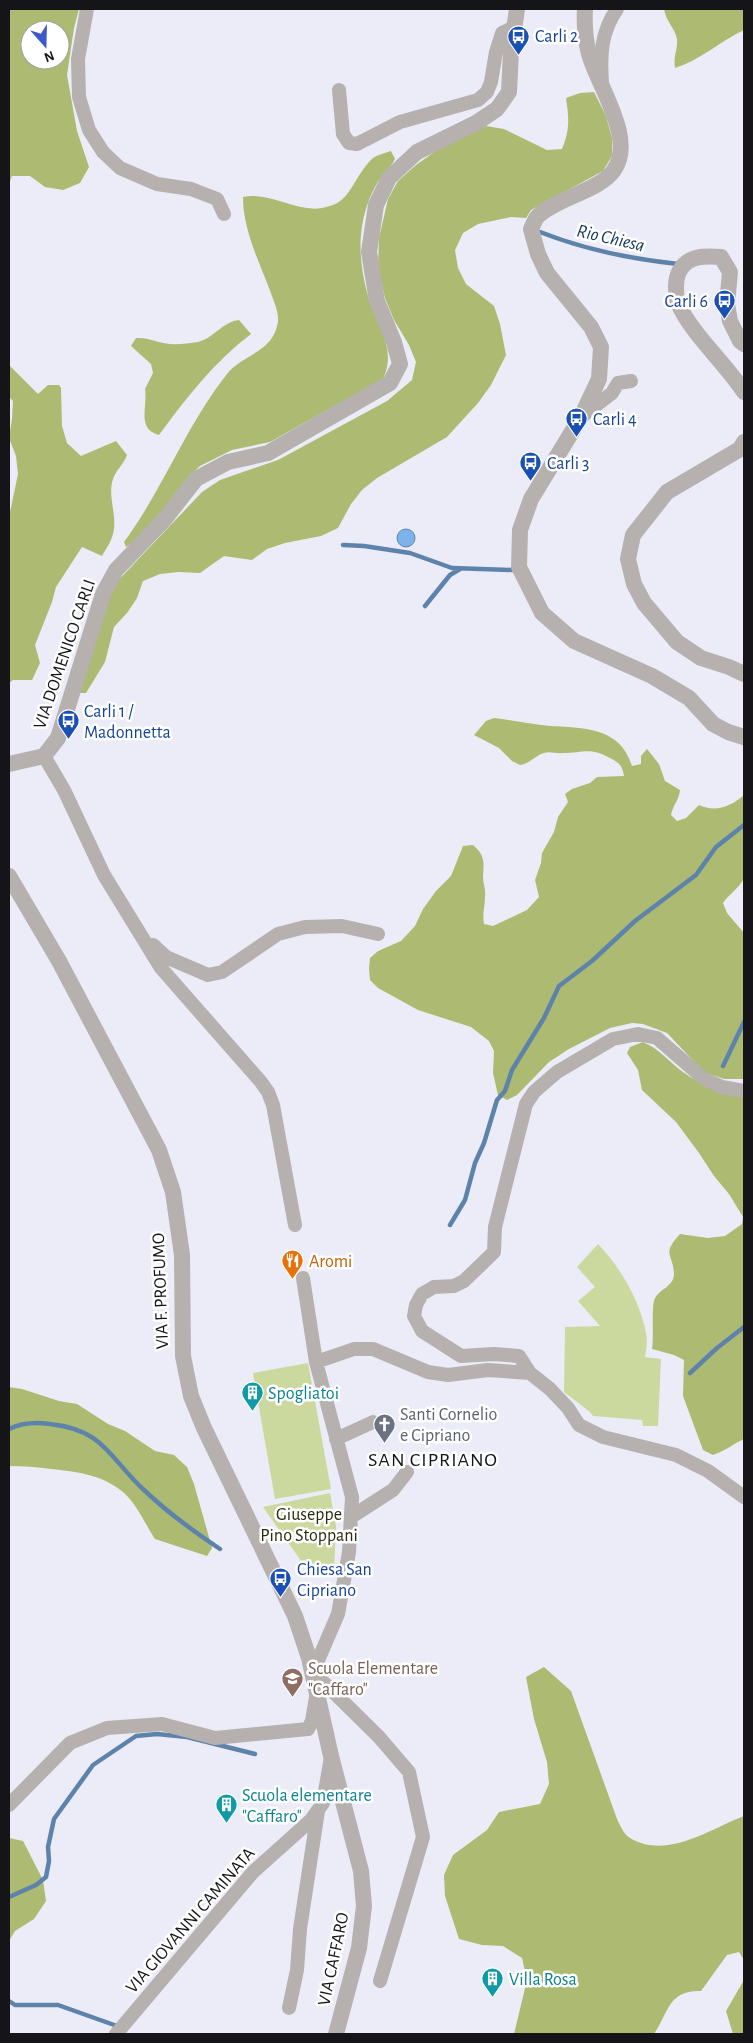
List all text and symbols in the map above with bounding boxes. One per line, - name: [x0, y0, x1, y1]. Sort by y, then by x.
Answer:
- north arrow: [20, 20, 70, 70]
- bus stop icon: Carli 2: [507, 24, 531, 55]
- place label: Carli 2: [535, 28, 578, 46]
- text: N: [42, 48, 56, 65]
- water label: Rio Chiesa: [575, 221, 646, 255]
- bus stop icon: Carli 6: [712, 289, 736, 320]
- place label: Carli 6: [664, 293, 708, 311]
- bus stop icon: Carli 4: [565, 407, 589, 438]
- place label: Carli 4: [593, 411, 637, 429]
- bus stop icon: Carli 3: [519, 451, 543, 482]
- place label: Carli 3: [547, 455, 590, 473]
- street label: VIA DOMENICO CARLI: [31, 577, 99, 731]
- place label: Carli 1 / Madonnetta: [84, 703, 171, 742]
- bus stop icon: Carli 1 / Madonnetta: [56, 709, 80, 740]
- street label: VIA F. PROFUMO: [150, 1232, 172, 1350]
- restaurant icon: Aromi: [281, 1249, 305, 1280]
- place label: Aromi: [309, 1253, 352, 1271]
- building icon: Spogliatoi: [240, 1381, 264, 1412]
- place label: Spogliatoi: [268, 1385, 339, 1403]
- place label: Santi Cornelio e Cipriano: [400, 1406, 497, 1445]
- church icon: Santi Cornelio e Cipriano: [372, 1412, 396, 1443]
- district label: SAN CIPRIANO: [368, 1450, 498, 1470]
- park label: Giuseppe Pino Stoppani: [260, 1506, 358, 1545]
- place label: Chiesa San Cipriano: [297, 1561, 372, 1600]
- bus stop icon: Chiesa San Cipriano: [269, 1567, 293, 1598]
- place label: Scuola Elementare "Caffaro": [308, 1660, 438, 1699]
- school or university icon: Scuola Elementare "Caffaro": [280, 1666, 304, 1697]
- place label: Scuola elementare "Caffaro": [242, 1787, 372, 1826]
- building icon: Scuola elementare "Caffaro": [214, 1793, 238, 1824]
- street label: VIA GIOVANNI CAMINATA: [123, 1844, 259, 1997]
- street label: VIA CAFFARO: [315, 1911, 353, 2008]
- building icon: Villa Rosa: [481, 1967, 505, 1998]
- place label: Villa Rosa: [509, 1971, 577, 1989]

